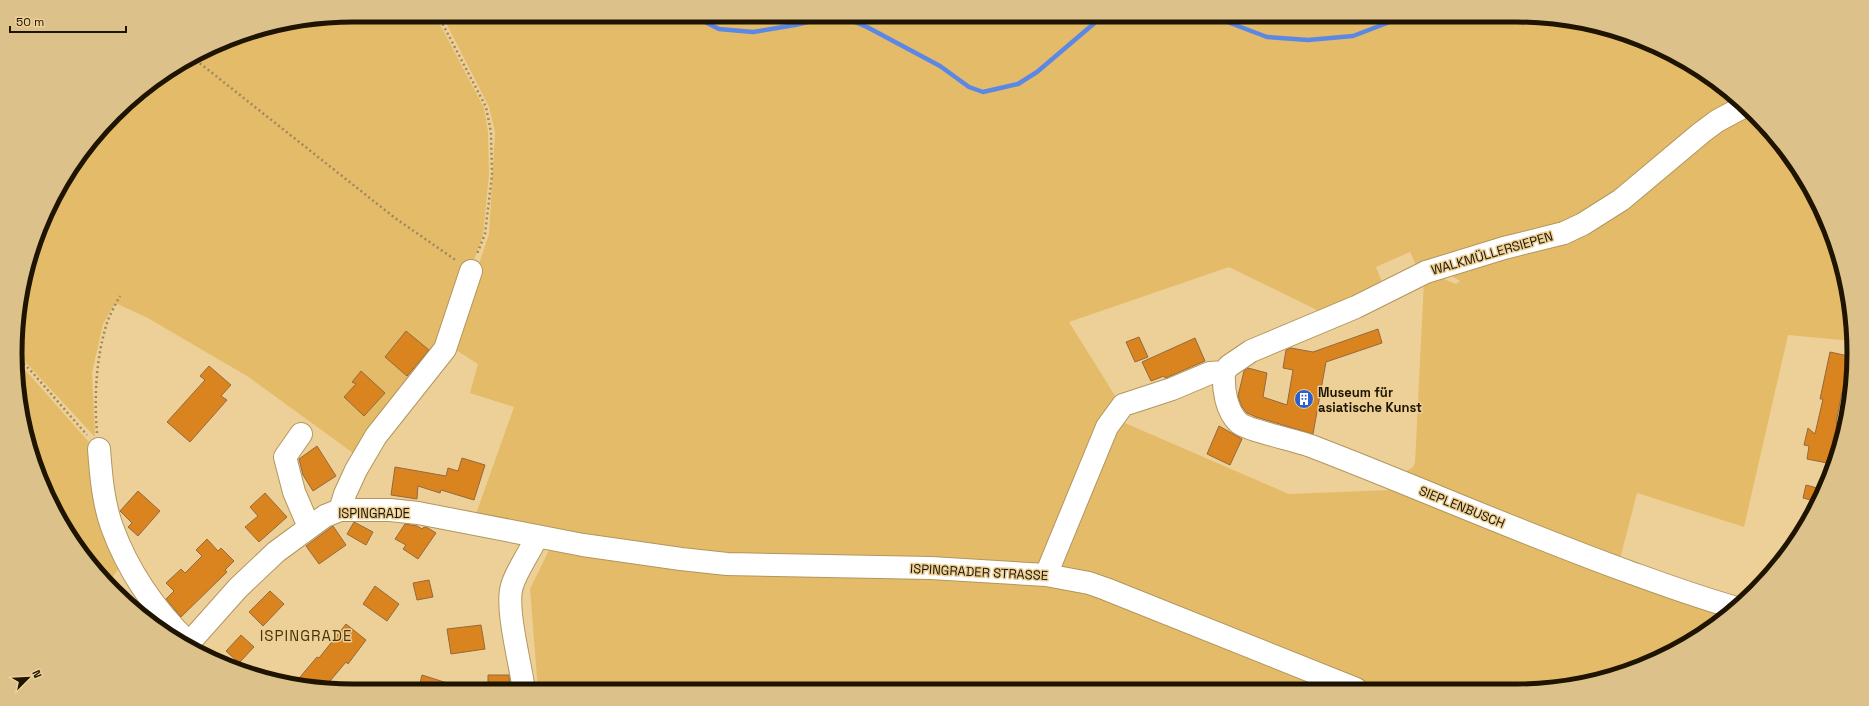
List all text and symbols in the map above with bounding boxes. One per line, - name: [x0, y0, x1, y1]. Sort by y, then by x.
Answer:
- scale bar: [10, 8, 126, 34]
- text: 50 m: [16, 14, 44, 30]
- street label: WALKMÜLLERSIEPEN: [1429, 227, 1555, 279]
- place label: Museum für asiatische Kunst: [1318, 384, 1422, 416]
- building icon: Museum für asiatische Kunst: [1293, 388, 1315, 410]
- street label: SIEPLENBUSCH: [1416, 482, 1508, 532]
- street label: ISPINGRADE: [338, 505, 410, 522]
- street label: ISPINGRADER STRASSE: [910, 560, 1048, 584]
- district label: ISPINGRADE: [260, 626, 352, 645]
- north arrow: [8, 658, 48, 698]
- text: N: [29, 668, 45, 680]

